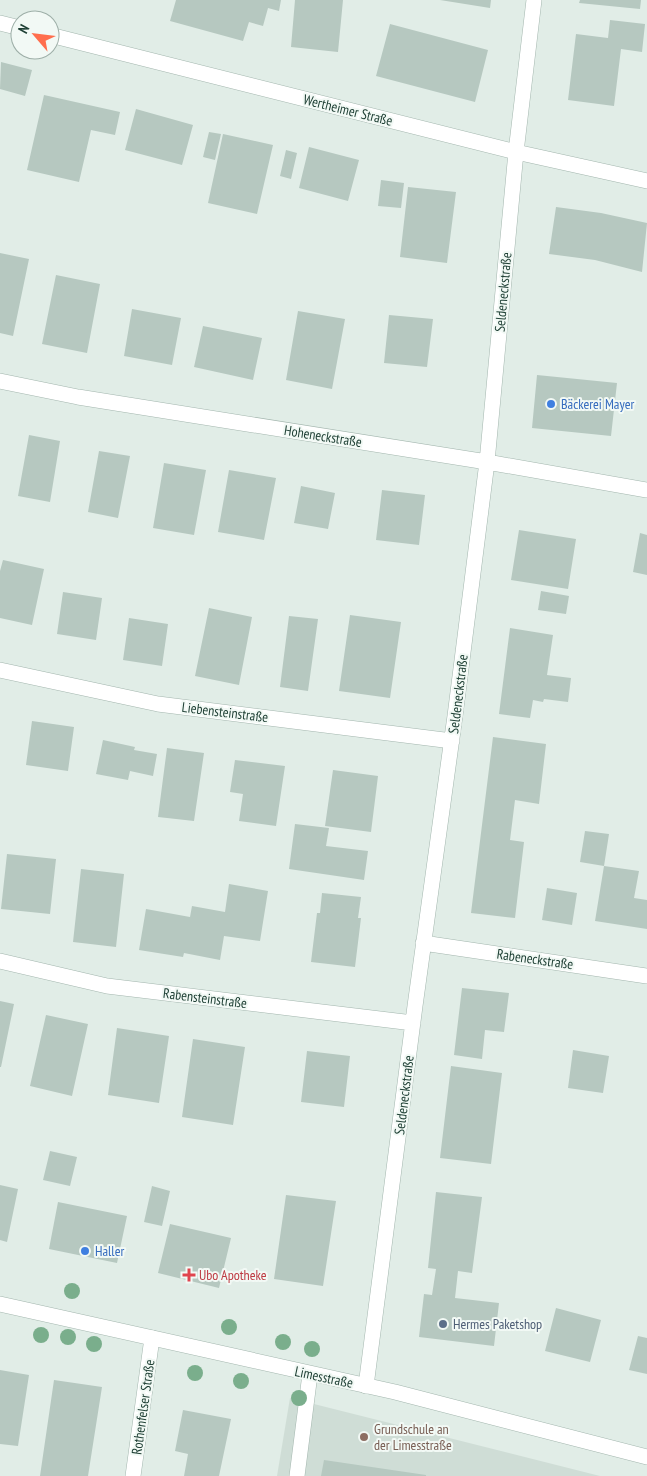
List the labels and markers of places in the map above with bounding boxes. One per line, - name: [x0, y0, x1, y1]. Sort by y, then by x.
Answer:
- place label: Bäckerei Mayer: [561, 395, 634, 413]
- marker: Bäckerei Mayer: [545, 398, 557, 410]
- place label: Haller: [95, 1242, 124, 1260]
- marker: Haller: [79, 1245, 91, 1257]
- place label: Ubo Apotheke: [199, 1266, 267, 1284]
- marker: Ubo Apotheke: [183, 1269, 195, 1281]
- place label: Hermes Paketshop: [453, 1315, 542, 1333]
- marker: Hermes Paketshop: [437, 1318, 449, 1330]
- place label: Grundschule an der Limesstraße: [374, 1420, 452, 1454]
- marker: Grundschule an der Limesstraße: [358, 1431, 370, 1443]

